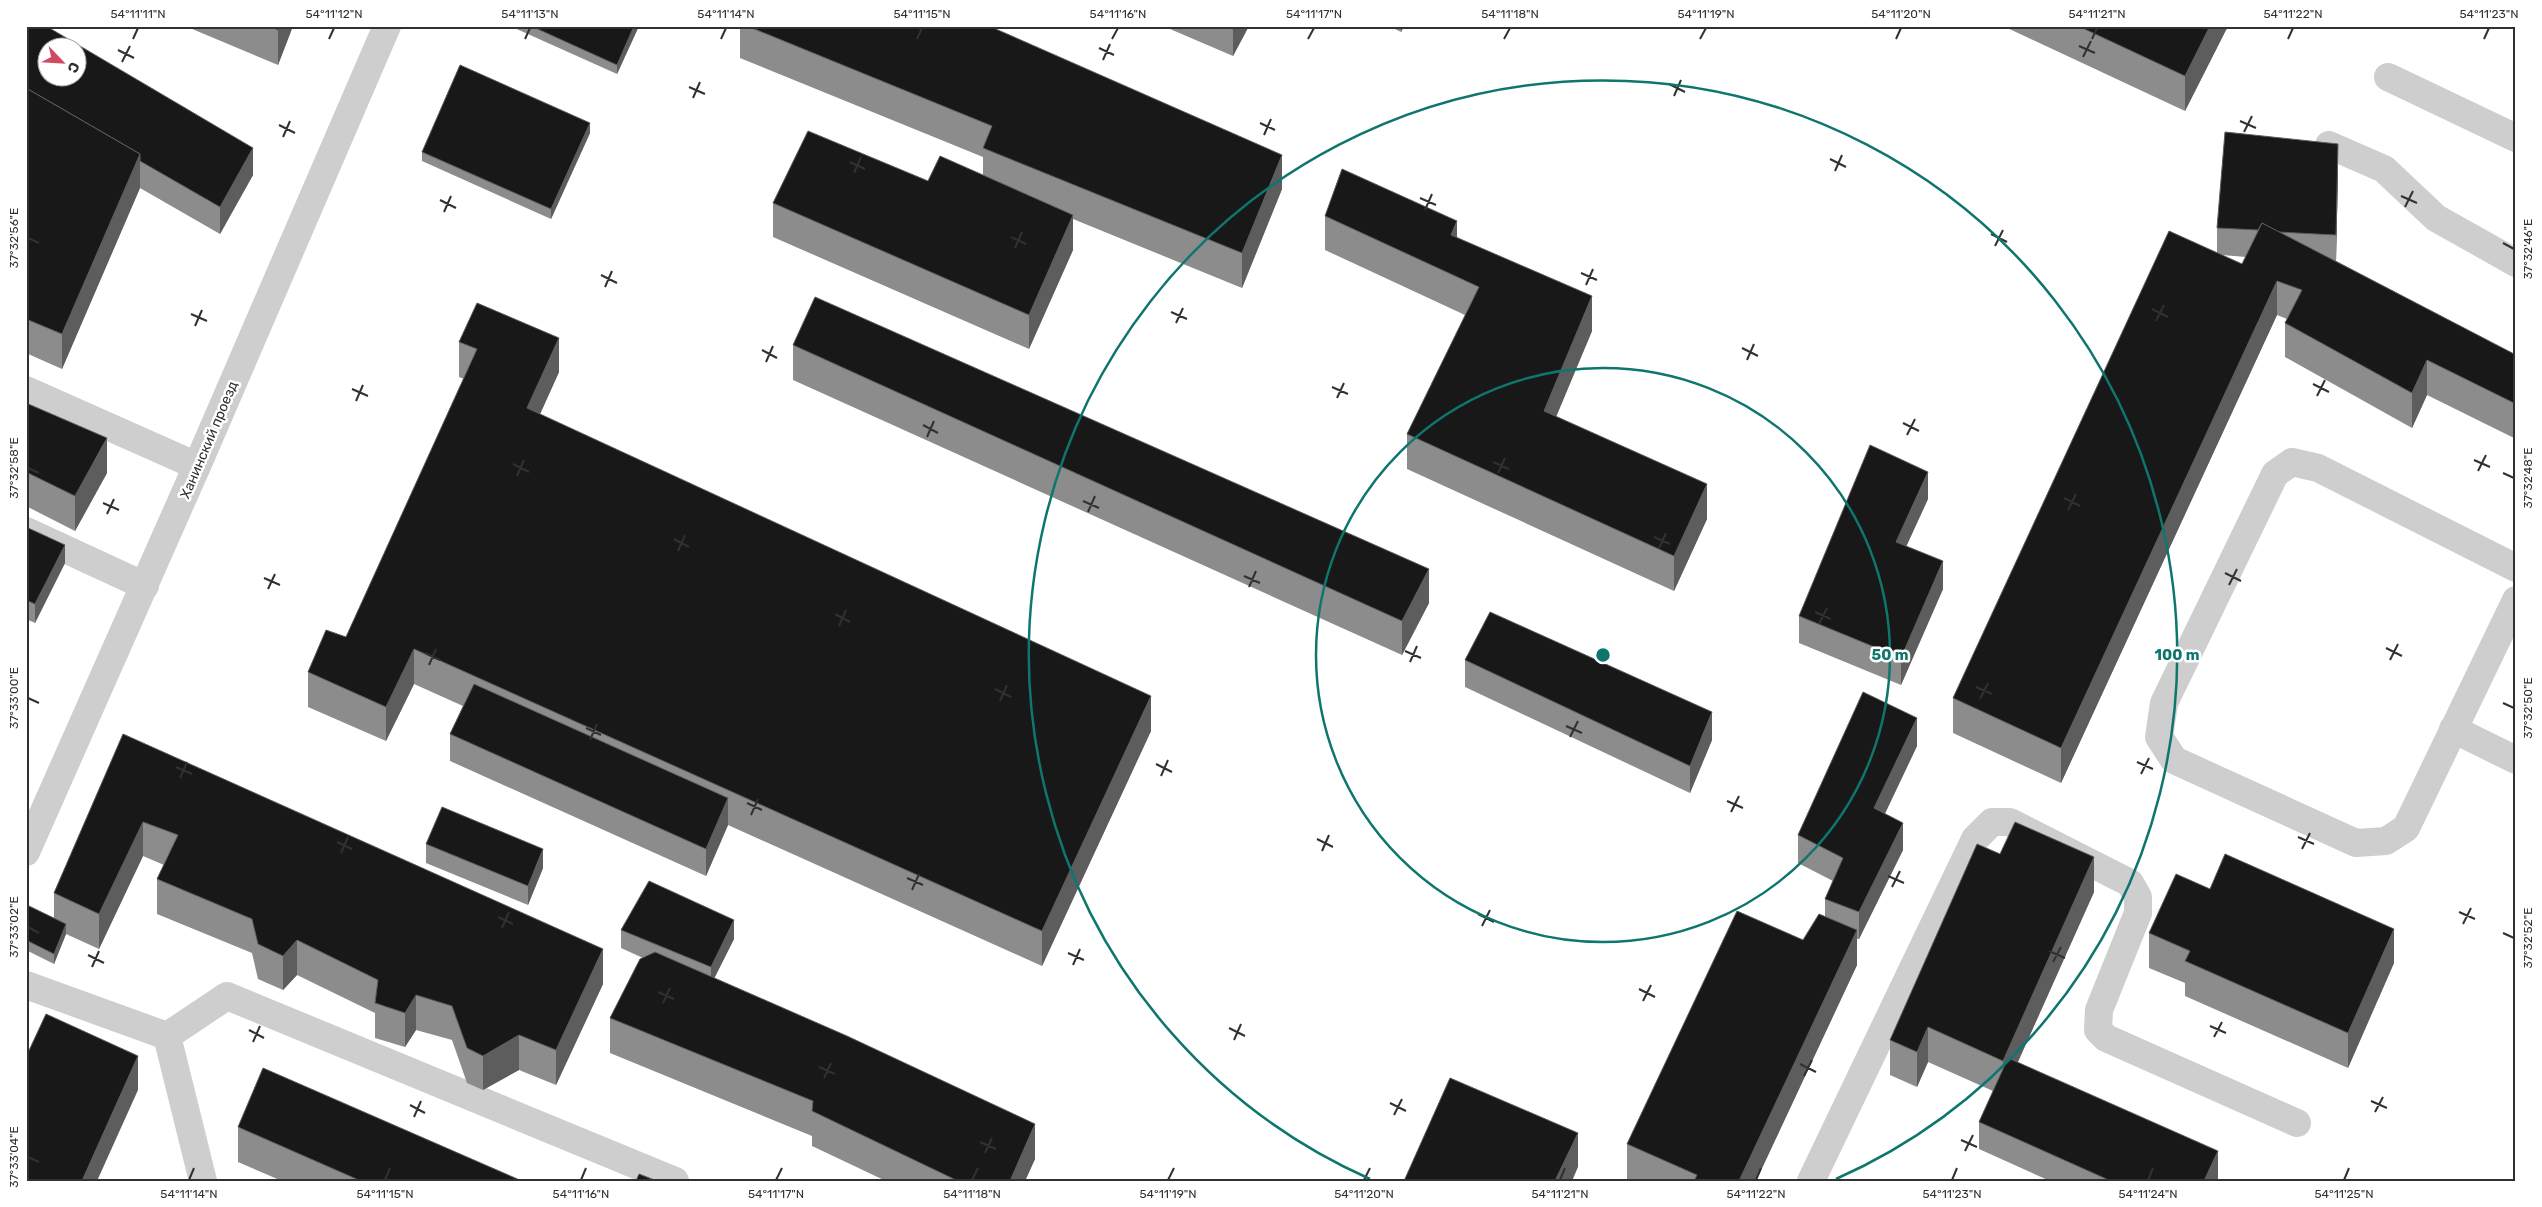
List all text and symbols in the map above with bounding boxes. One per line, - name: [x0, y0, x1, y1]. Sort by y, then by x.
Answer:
- text: 54°11'11"N: [110, 7, 166, 21]
- text: 54°11'12"N: [305, 7, 363, 21]
- text: 54°11'13"N: [501, 7, 559, 21]
- text: 54°11'14"N: [697, 7, 755, 21]
- text: 54°11'15"N: [893, 7, 951, 21]
- text: 54°11'16"N: [1090, 7, 1146, 21]
- text: 54°11'17"N: [1286, 7, 1342, 21]
- text: 54°11'18"N: [1481, 7, 1539, 21]
- text: 54°11'19"N: [1677, 7, 1735, 21]
- text: 54°11'20"N: [1871, 7, 1931, 21]
- text: 54°11'21"N: [2068, 7, 2126, 21]
- text: 54°11'22"N: [2263, 7, 2323, 21]
- text: 54°11'23"N: [2459, 7, 2519, 21]
- north arrow: [38, 38, 88, 88]
- text: С: [63, 59, 83, 75]
- text: 37°32'56"E: [7, 208, 21, 268]
- text: 37°32'46"E: [2521, 219, 2535, 279]
- street label: Ханинский проезд: [177, 379, 241, 501]
- text: 37°32'58"E: [7, 437, 21, 499]
- text: 37°32'48"E: [2521, 447, 2535, 509]
- centre of rings: [1594, 646, 1612, 664]
- text: 50 m: [1872, 646, 1908, 664]
- text: 100 m: [2155, 646, 2199, 664]
- text: 37°33'00"E: [7, 667, 21, 729]
- text: 37°32'50"E: [2521, 677, 2535, 739]
- text: 37°33'02"E: [7, 896, 21, 958]
- text: 37°32'52"E: [2521, 908, 2535, 968]
- text: 37°33'04"E: [7, 1126, 21, 1188]
- text: 54°11'14"N: [160, 1187, 218, 1201]
- text: 54°11'15"N: [356, 1187, 414, 1201]
- text: 54°11'16"N: [553, 1187, 609, 1201]
- text: 54°11'17"N: [748, 1187, 804, 1201]
- text: 54°11'18"N: [943, 1187, 1001, 1201]
- text: 54°11'19"N: [1139, 1187, 1197, 1201]
- text: 54°11'20"N: [1334, 1187, 1394, 1201]
- text: 54°11'21"N: [1531, 1187, 1589, 1201]
- text: 54°11'22"N: [1726, 1187, 1786, 1201]
- text: 54°11'23"N: [1922, 1187, 1982, 1201]
- text: 54°11'24"N: [2118, 1187, 2178, 1201]
- text: 54°11'25"N: [2314, 1187, 2374, 1201]

